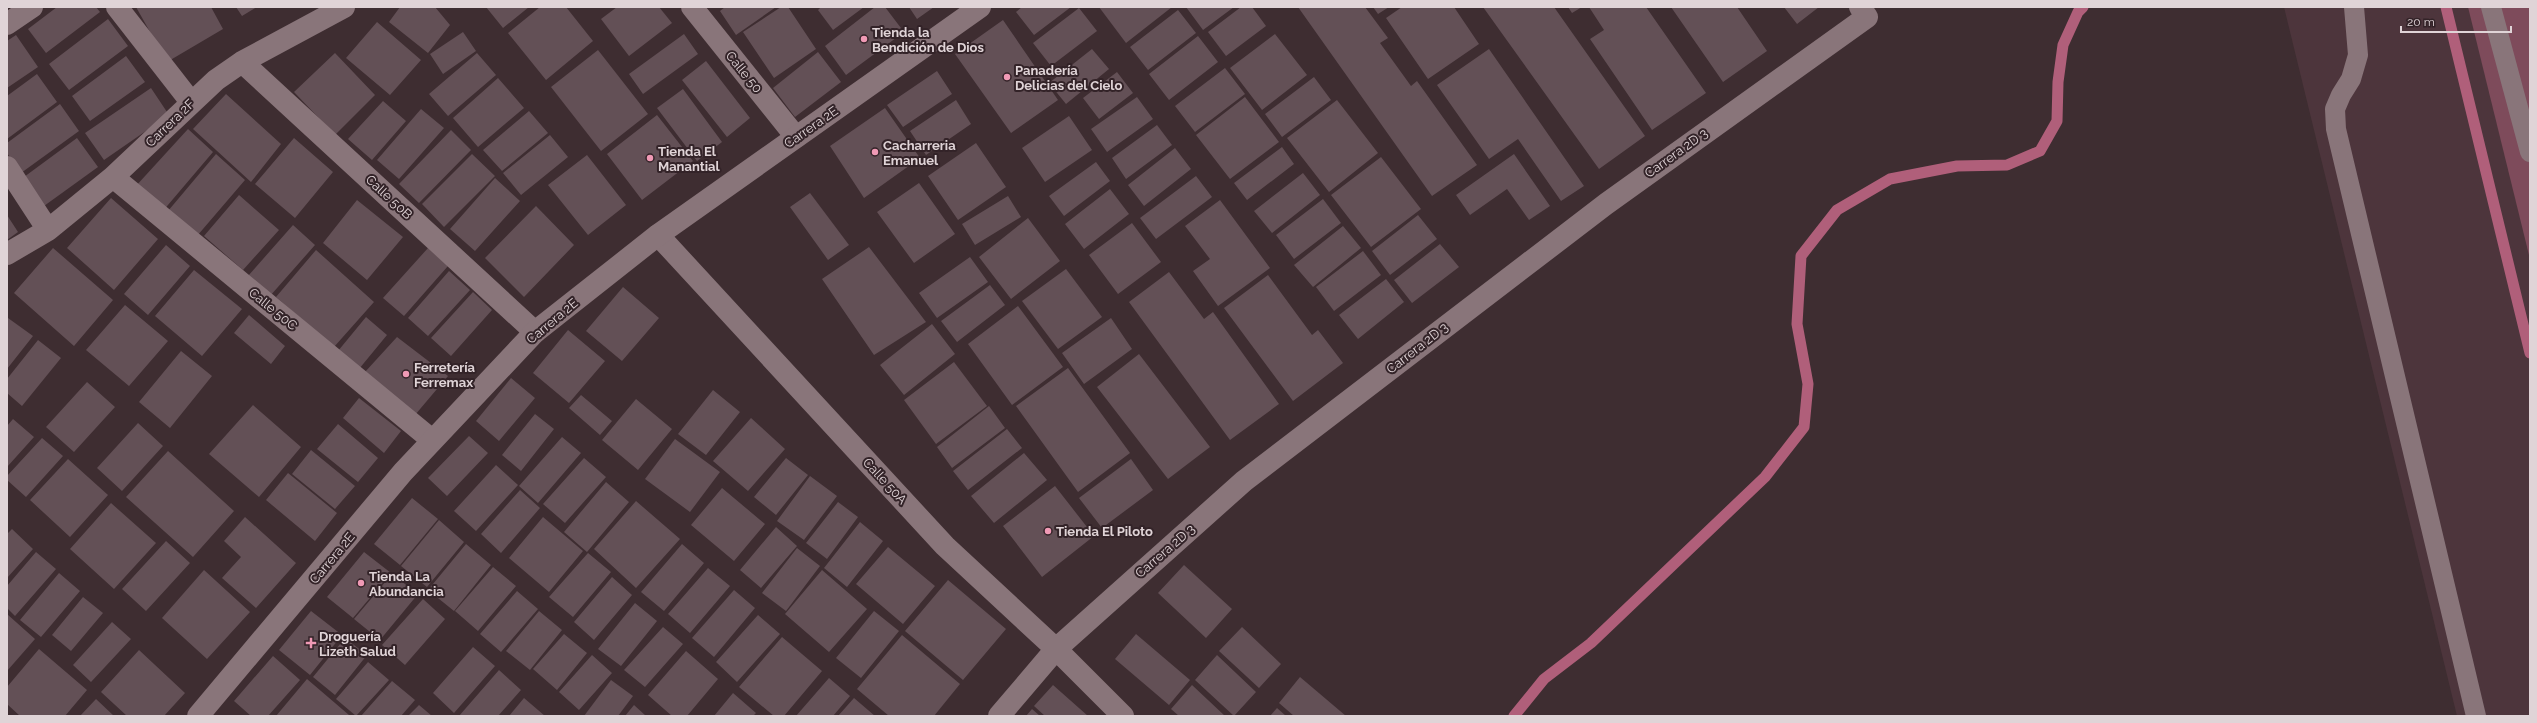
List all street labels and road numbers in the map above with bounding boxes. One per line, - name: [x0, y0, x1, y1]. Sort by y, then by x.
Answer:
- street label: Calle 50: [723, 48, 765, 96]
- street label: Carrera 2F: [143, 96, 198, 150]
- street label: Carrera 2E: [781, 103, 841, 151]
- street label: Carrera 2D 3: [1642, 125, 1710, 181]
- street label: Calle 50B: [363, 172, 415, 222]
- street label: Calle 50C: [246, 285, 300, 333]
- street label: Carrera 2E: [523, 295, 581, 347]
- street label: Carrera 2D 3: [1383, 319, 1451, 377]
- street label: Calle 50A: [860, 455, 910, 507]
- street label: Carrera 2D 3: [1132, 521, 1198, 581]
- street label: Carrera 2E: [306, 529, 358, 587]

